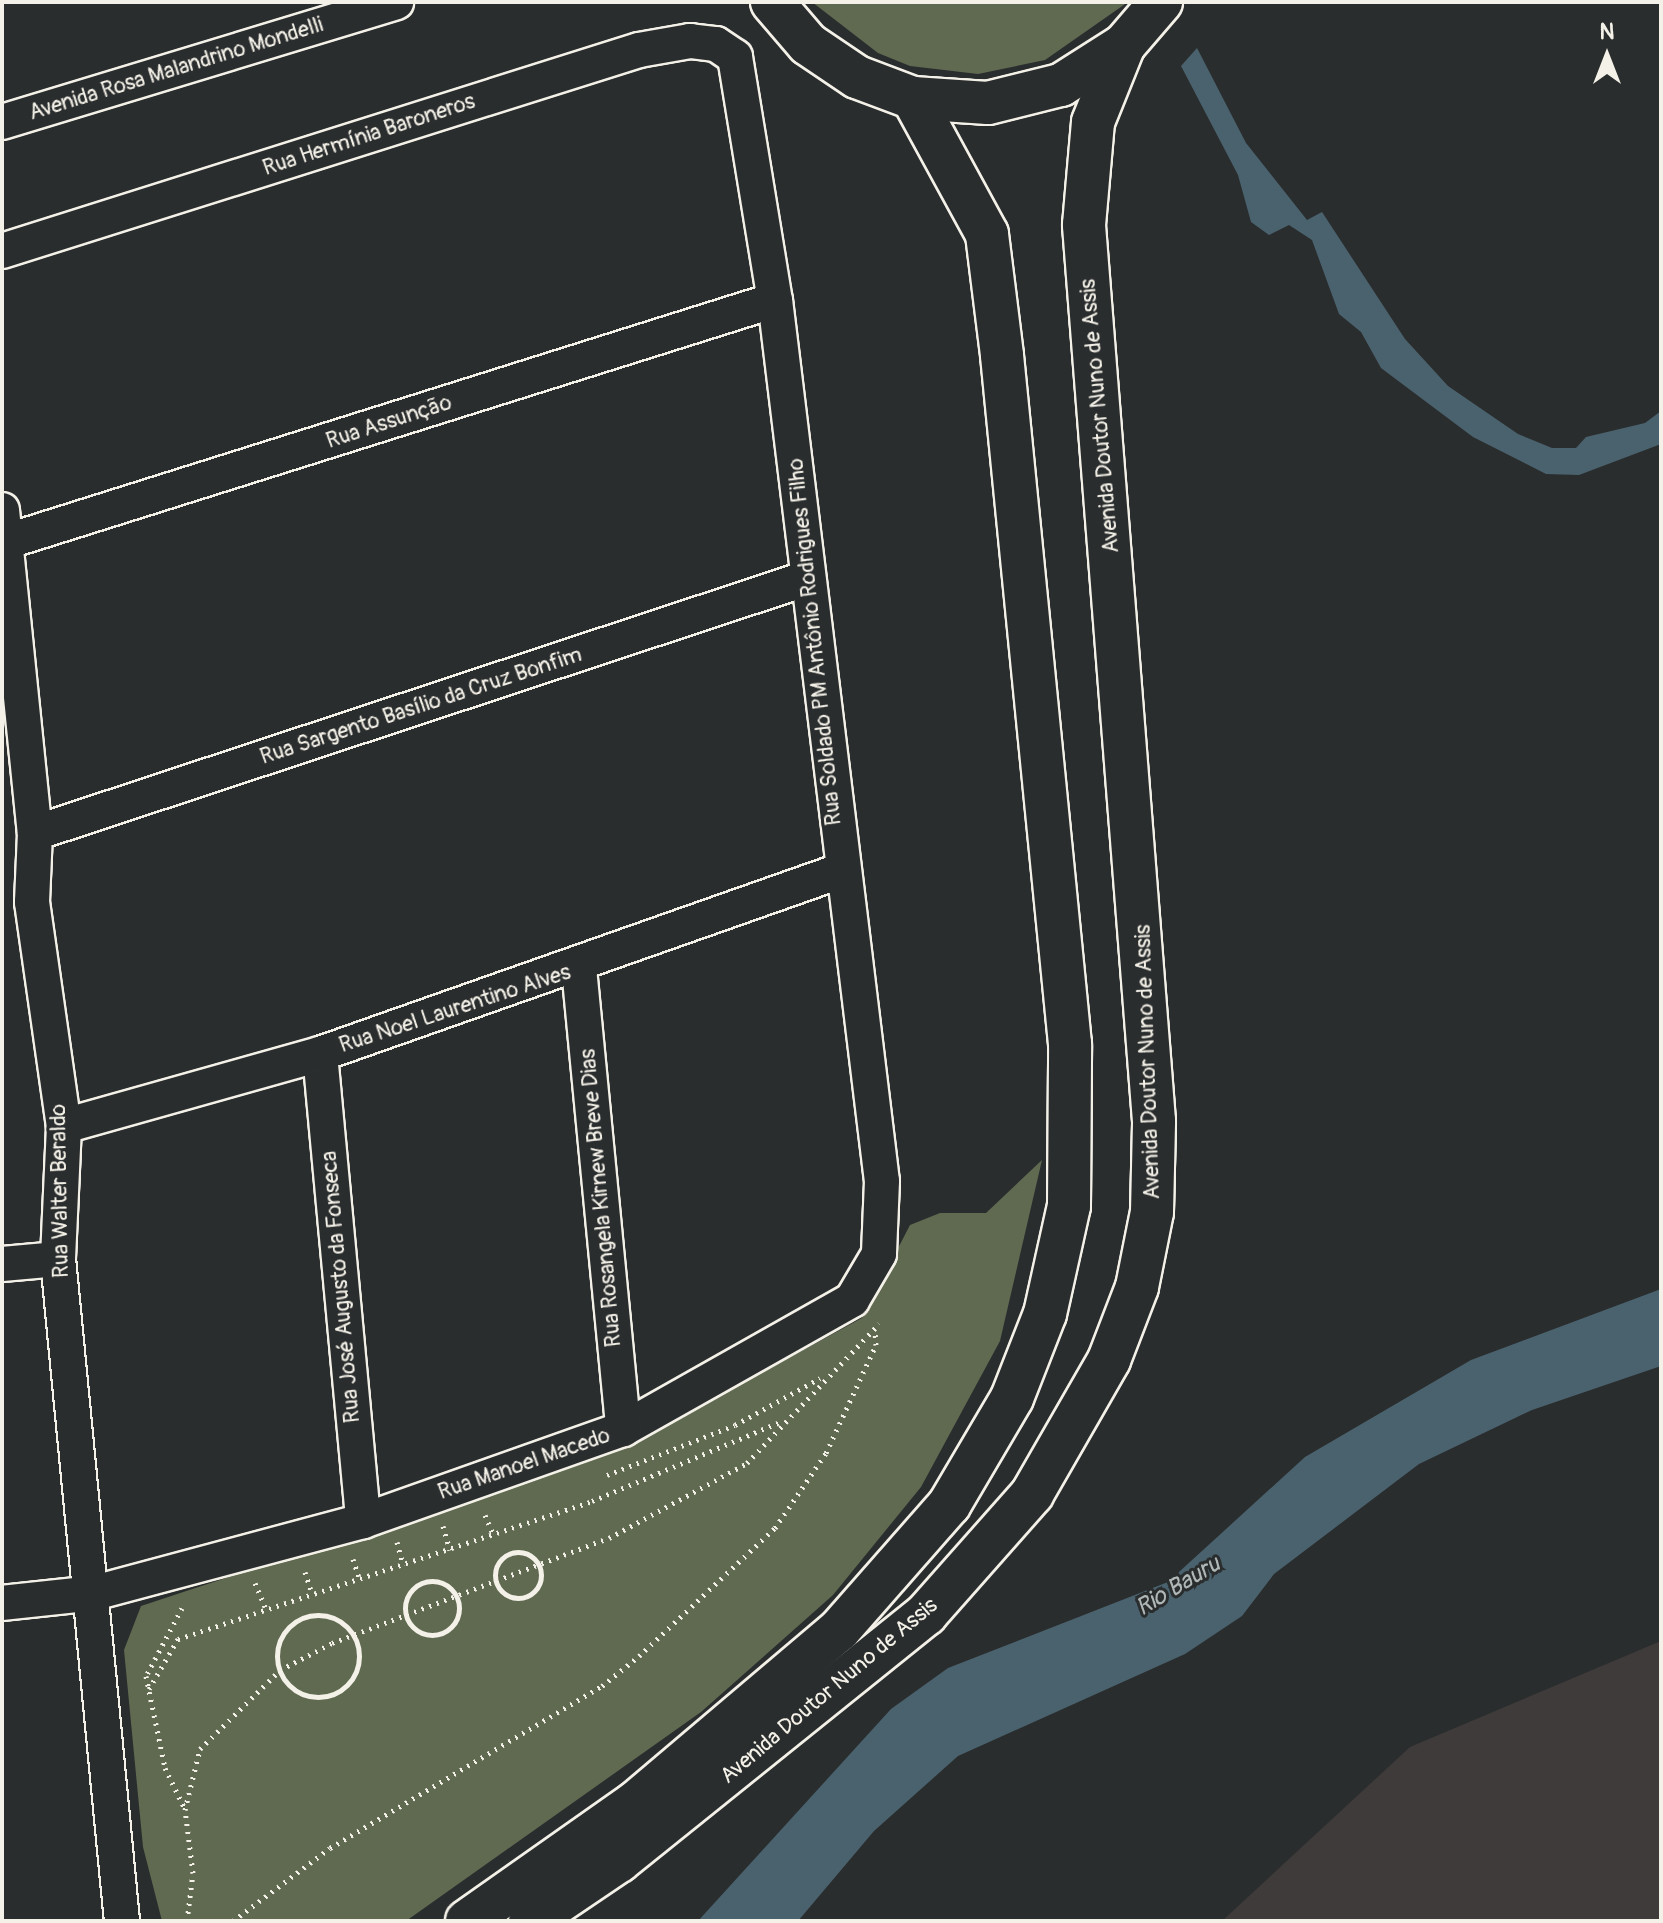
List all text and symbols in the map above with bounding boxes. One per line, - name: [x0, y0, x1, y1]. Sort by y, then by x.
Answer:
- street label: Avenida Rosa Malandrino Mondelli: [26, 12, 326, 126]
- north arrow: [1567, 16, 1647, 96]
- text: N: [1600, 18, 1614, 46]
- street label: Rua Hermínia Baroneros: [260, 88, 478, 182]
- street label: Avenida Doutor Nuno de Assis: [1075, 278, 1125, 554]
- street label: Rua Assunção: [323, 389, 455, 455]
- street label: Rua Soldado PM Antônio Rodrigues Filho: [783, 457, 847, 827]
- street label: Rua Sargento Basílio da Cruz Bonfim: [257, 641, 585, 771]
- street label: Avenida Doutor Nuno de Assis: [1130, 924, 1166, 1200]
- street label: Rua Noel Laurentino Alves: [336, 959, 574, 1059]
- street label: Rua Rosangela Kirnew Breve Dias: [575, 1048, 627, 1348]
- street label: Rua Walter Beraldo: [45, 1104, 75, 1278]
- street label: Rua José Augusto da Fonseca: [316, 1150, 366, 1424]
- street label: Rua Manoel Macedo: [435, 1422, 613, 1506]
- water label: Rio Bauru: [1131, 1550, 1225, 1622]
- street label: Avenida Doutor Nuno de Assis: [715, 1592, 943, 1790]

